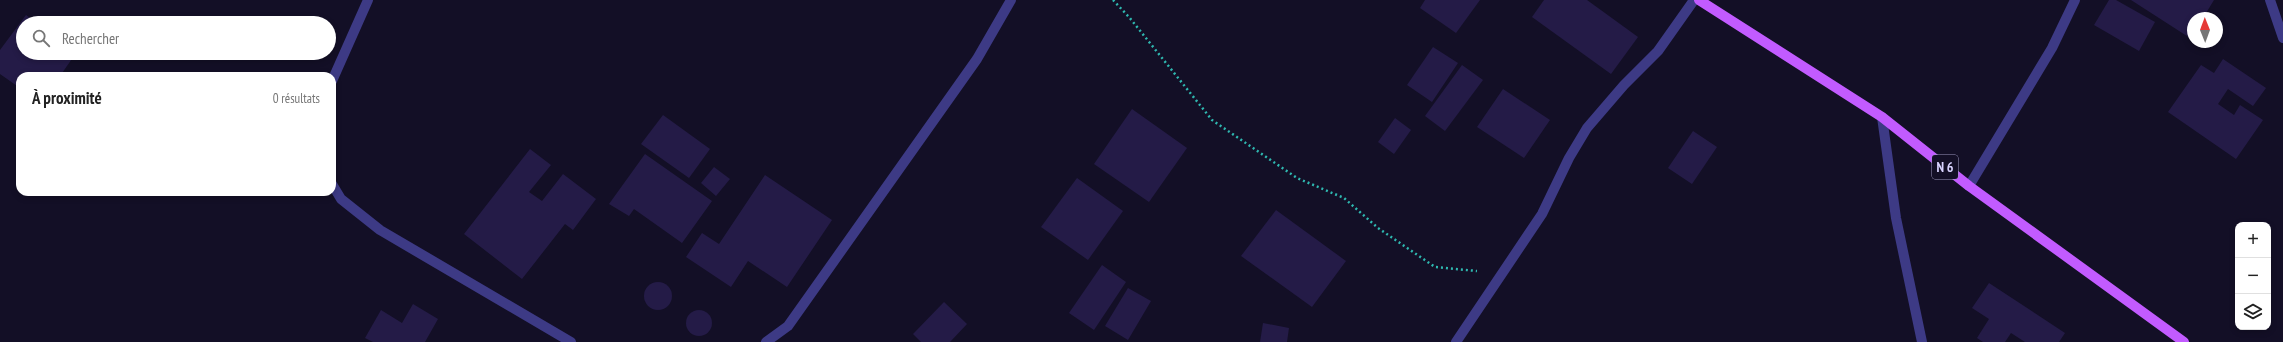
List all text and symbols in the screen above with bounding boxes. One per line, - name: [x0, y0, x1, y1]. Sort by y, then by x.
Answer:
- north arrow: [2187, 12, 2223, 48]
- search box: [16, 16, 336, 60]
- icon: search: [30, 27, 52, 49]
- text: Rechercher: [62, 29, 119, 48]
- text: À proximité: [32, 87, 102, 109]
- text: 0 résultats: [273, 90, 320, 107]
- road number: N 6: [1932, 155, 1958, 179]
- map controls: [2235, 222, 2271, 330]
- button: +: [2235, 222, 2271, 258]
- button: −: [2235, 258, 2271, 294]
- button: layers: [2235, 294, 2271, 330]

